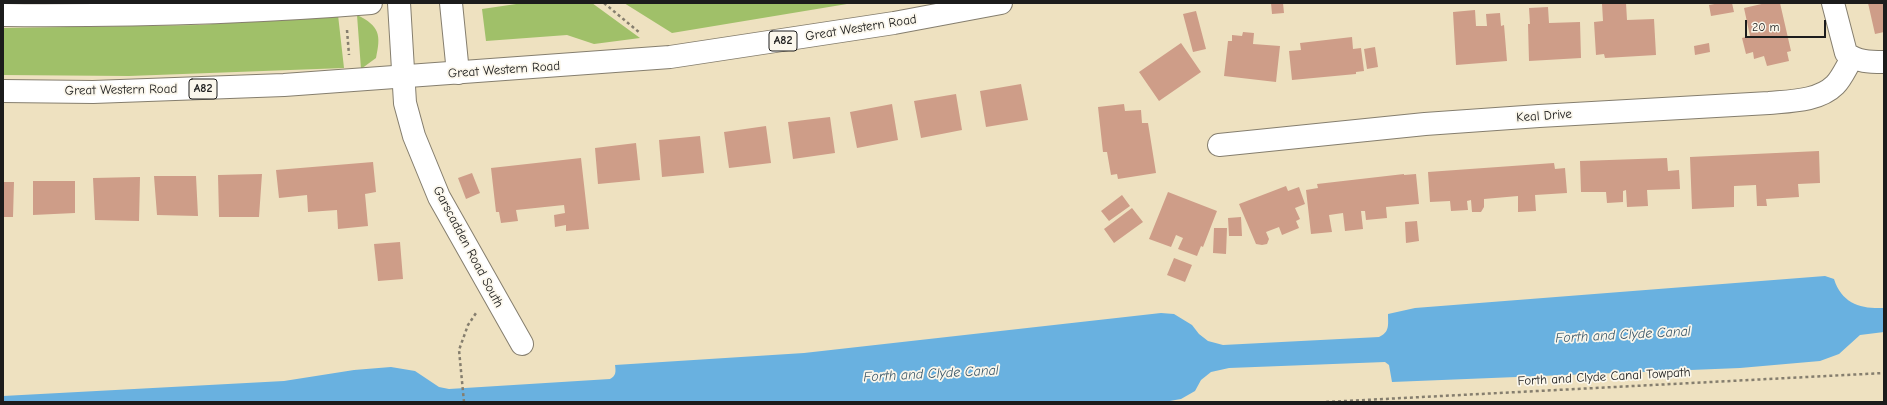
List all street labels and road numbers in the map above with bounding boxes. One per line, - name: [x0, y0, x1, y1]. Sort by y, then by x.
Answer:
- street label: Great Western Road: [804, 12, 918, 44]
- road number: A82: [769, 31, 797, 51]
- street label: Great Western Road: [447, 58, 561, 82]
- road number: A82: [189, 79, 217, 99]
- street label: Great Western Road: [65, 81, 177, 99]
- street label: Keal Drive: [1516, 106, 1572, 126]
- street label: Garscadden Road South: [429, 184, 507, 310]
- street label: Forth and Clyde Canal Towpath: [1517, 365, 1691, 389]

